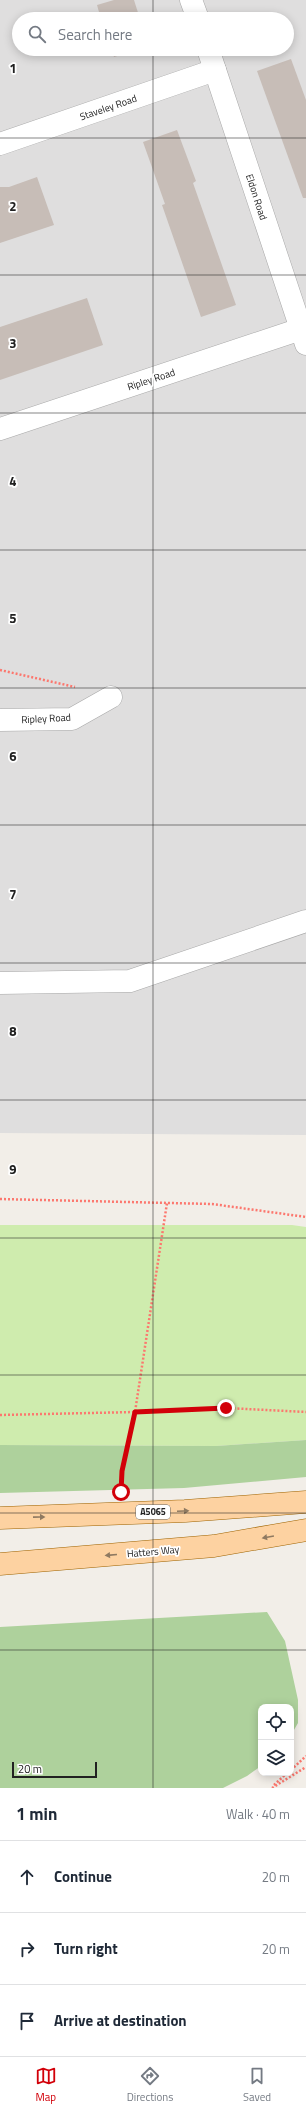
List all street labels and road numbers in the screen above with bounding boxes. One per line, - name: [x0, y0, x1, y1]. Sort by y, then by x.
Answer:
- street label: Staveley Road: [78, 91, 139, 124]
- street label: Eldon Road: [242, 172, 271, 222]
- street label: Ripley Road: [125, 365, 177, 394]
- street label: Ripley Road: [21, 710, 71, 727]
- road number: A5065: [136, 1505, 170, 1519]
- street label: Hatters Way: [126, 1542, 180, 1561]

